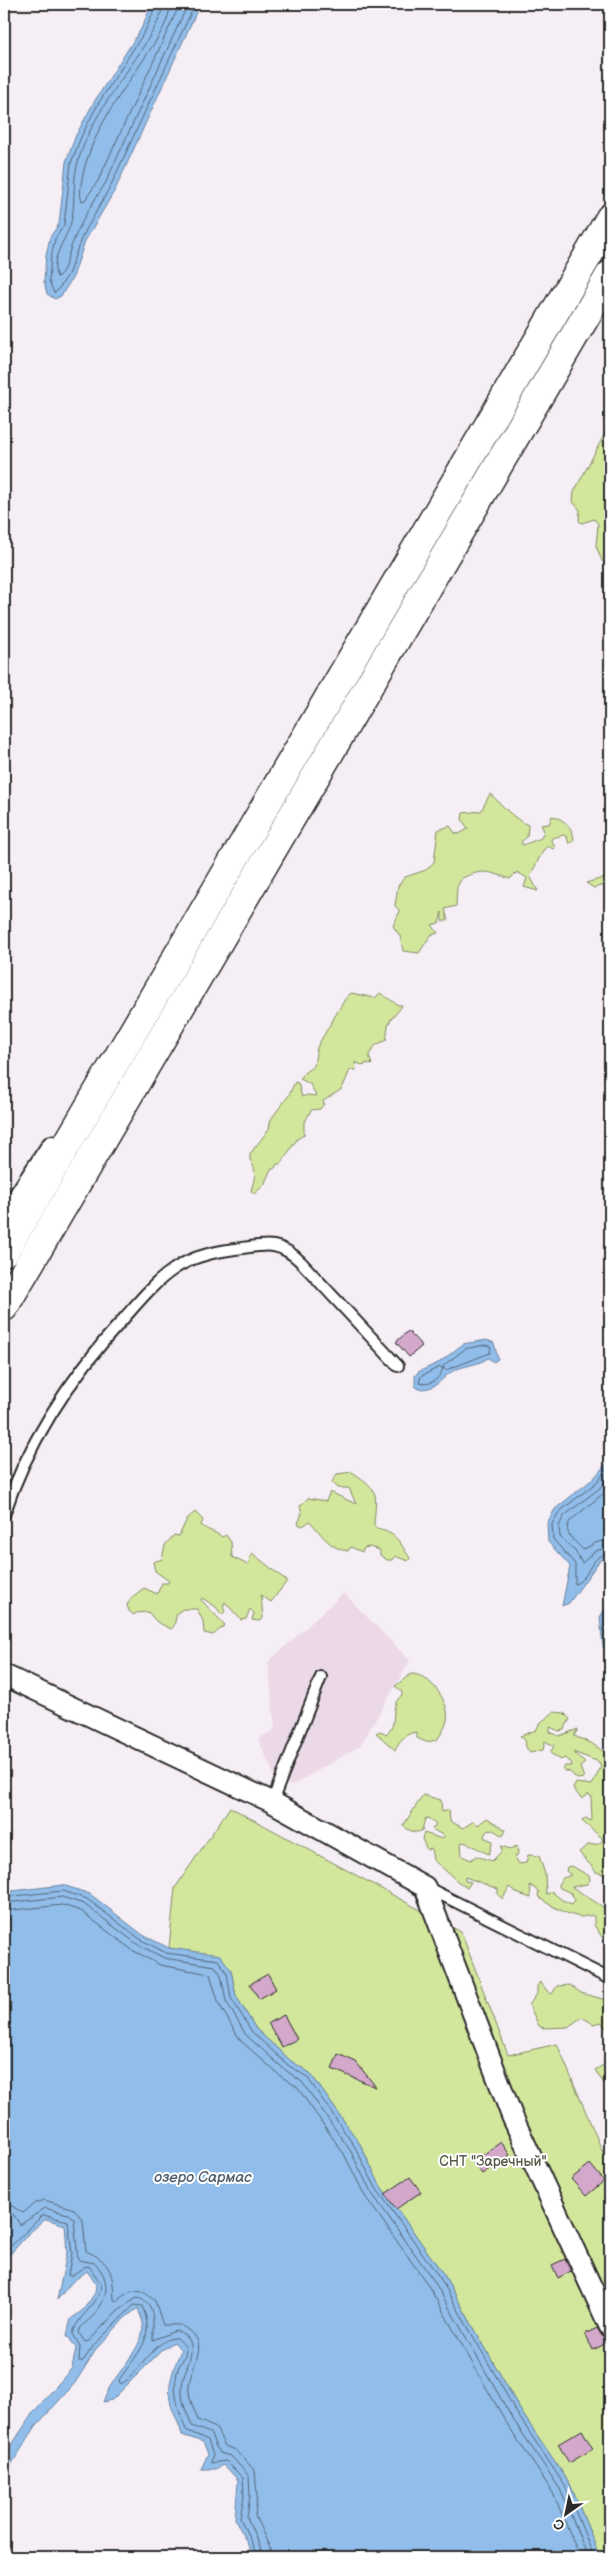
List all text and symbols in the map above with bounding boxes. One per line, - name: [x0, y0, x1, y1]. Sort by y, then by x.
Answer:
- park label: СНТ "Заречный": [439, 2153, 547, 2170]
- water label: озеро Сармас: [154, 2168, 252, 2187]
- north arrow: [542, 2488, 592, 2538]
- text: С: [550, 2515, 568, 2534]

